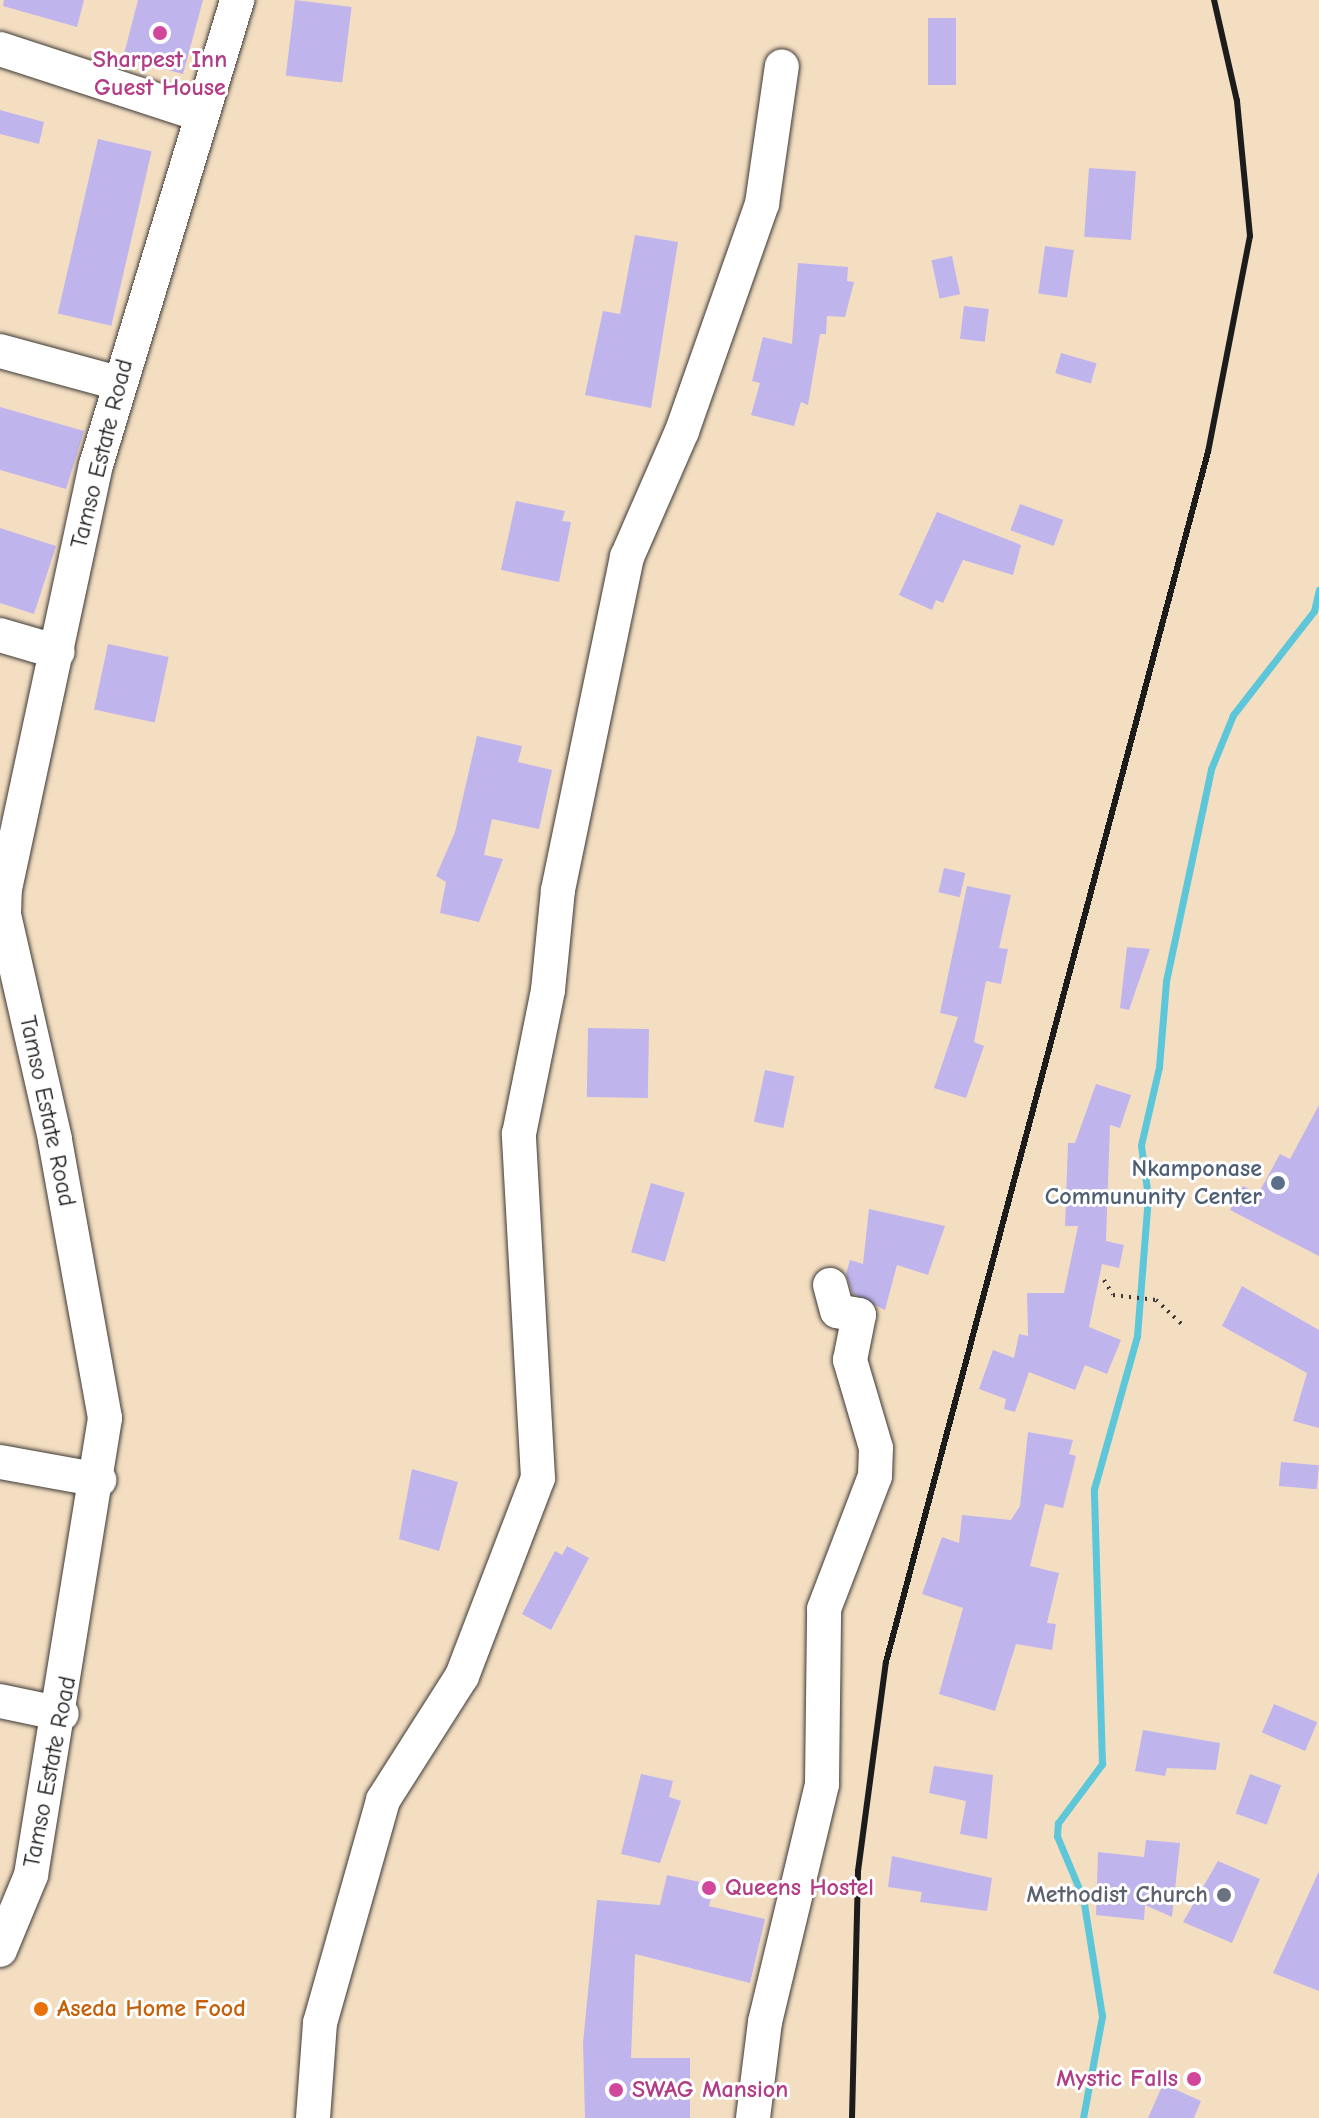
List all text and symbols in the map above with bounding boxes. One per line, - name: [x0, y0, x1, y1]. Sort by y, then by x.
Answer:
- marker: Sharpest Inn Guest House: [151, 24, 169, 42]
- place label: Sharpest Inn Guest House: [93, 46, 227, 102]
- street label: Tamso Estate Road: [65, 356, 139, 552]
- street label: Tamso Estate Road: [13, 1013, 81, 1209]
- place label: Nkamponase Commununity Center: [1045, 1155, 1262, 1211]
- marker: Nkamponase Commununity Center: [1269, 1174, 1287, 1192]
- street label: Tamso Estate Road: [17, 1674, 83, 1870]
- place label: Queens Hostel: [725, 1874, 874, 1902]
- marker: Queens Hostel: [700, 1879, 718, 1897]
- place label: Methodist Church: [1027, 1881, 1208, 1909]
- marker: Methodist Church: [1215, 1886, 1233, 1904]
- place label: Aseda Home Food: [57, 1995, 246, 2023]
- marker: Aseda Home Food: [32, 2000, 50, 2018]
- place label: Mystic Falls: [1056, 2065, 1178, 2093]
- marker: Mystic Falls: [1185, 2070, 1203, 2088]
- place label: SWAG Mansion: [632, 2076, 788, 2104]
- marker: SWAG Mansion: [607, 2081, 625, 2099]

